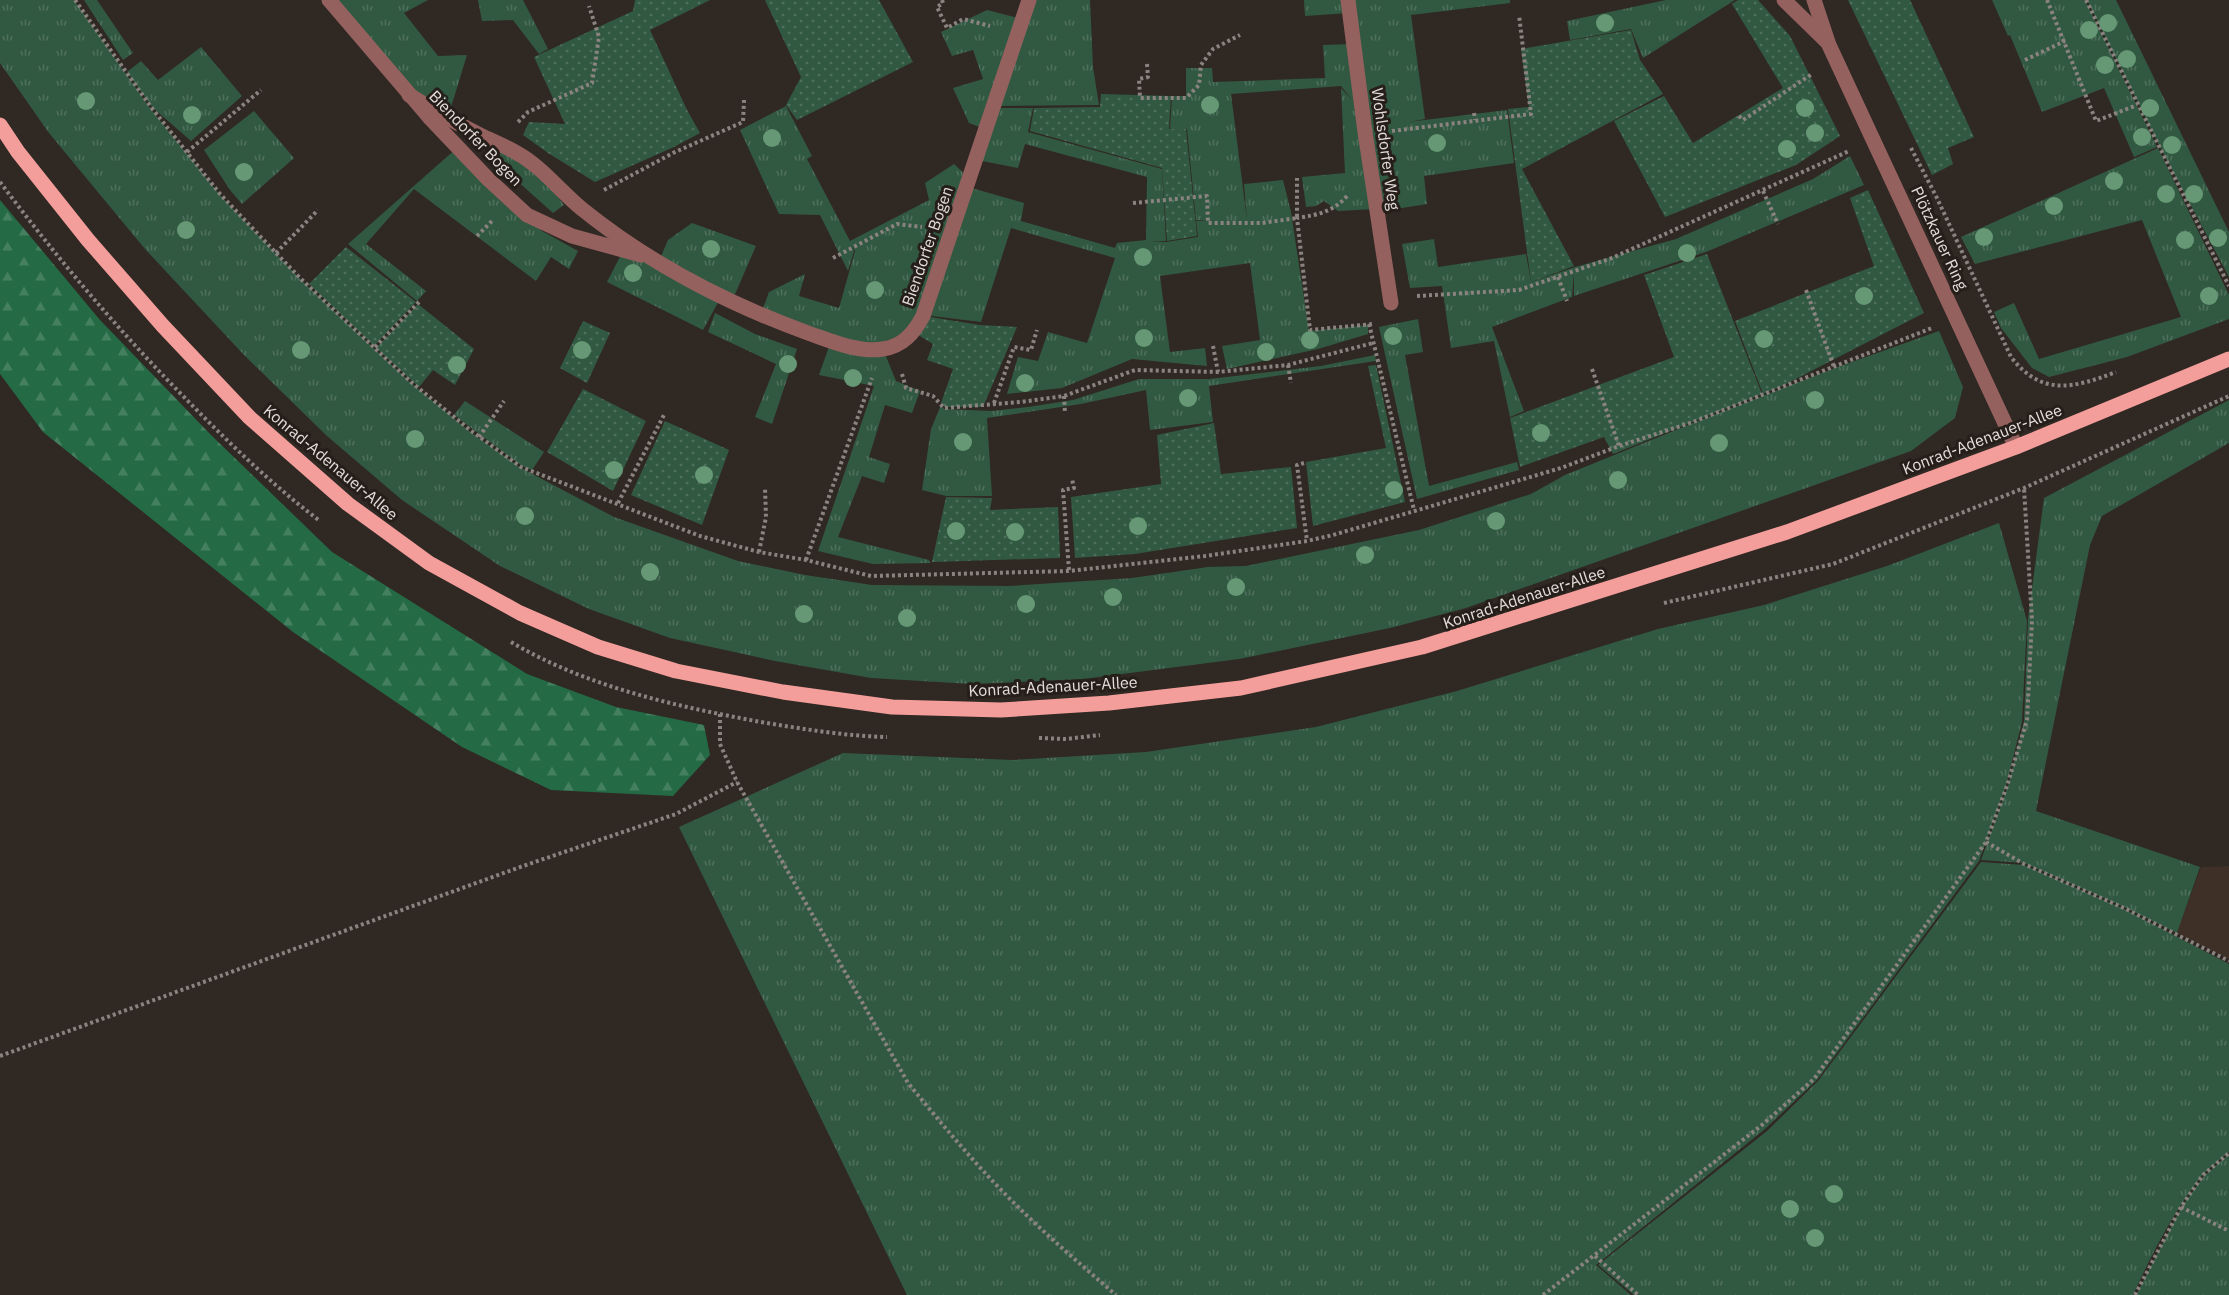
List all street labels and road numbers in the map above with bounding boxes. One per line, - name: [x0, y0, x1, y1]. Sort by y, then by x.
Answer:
- street label: Biendorfer Bogen: [425, 86, 527, 190]
- street label: Wohlsdorfer Weg: [1368, 87, 1405, 212]
- street label: Biendorfer Bogen: [897, 183, 957, 309]
- street label: Plötzkauer Ring: [1907, 183, 1973, 294]
- street label: Konrad-Adenauer-Allee: [1899, 399, 2065, 479]
- street label: Konrad-Adenauer-Allee: [260, 400, 402, 524]
- street label: Konrad-Adenauer-Allee: [1440, 561, 1608, 633]
- street label: Konrad-Adenauer-Allee: [968, 672, 1138, 700]

